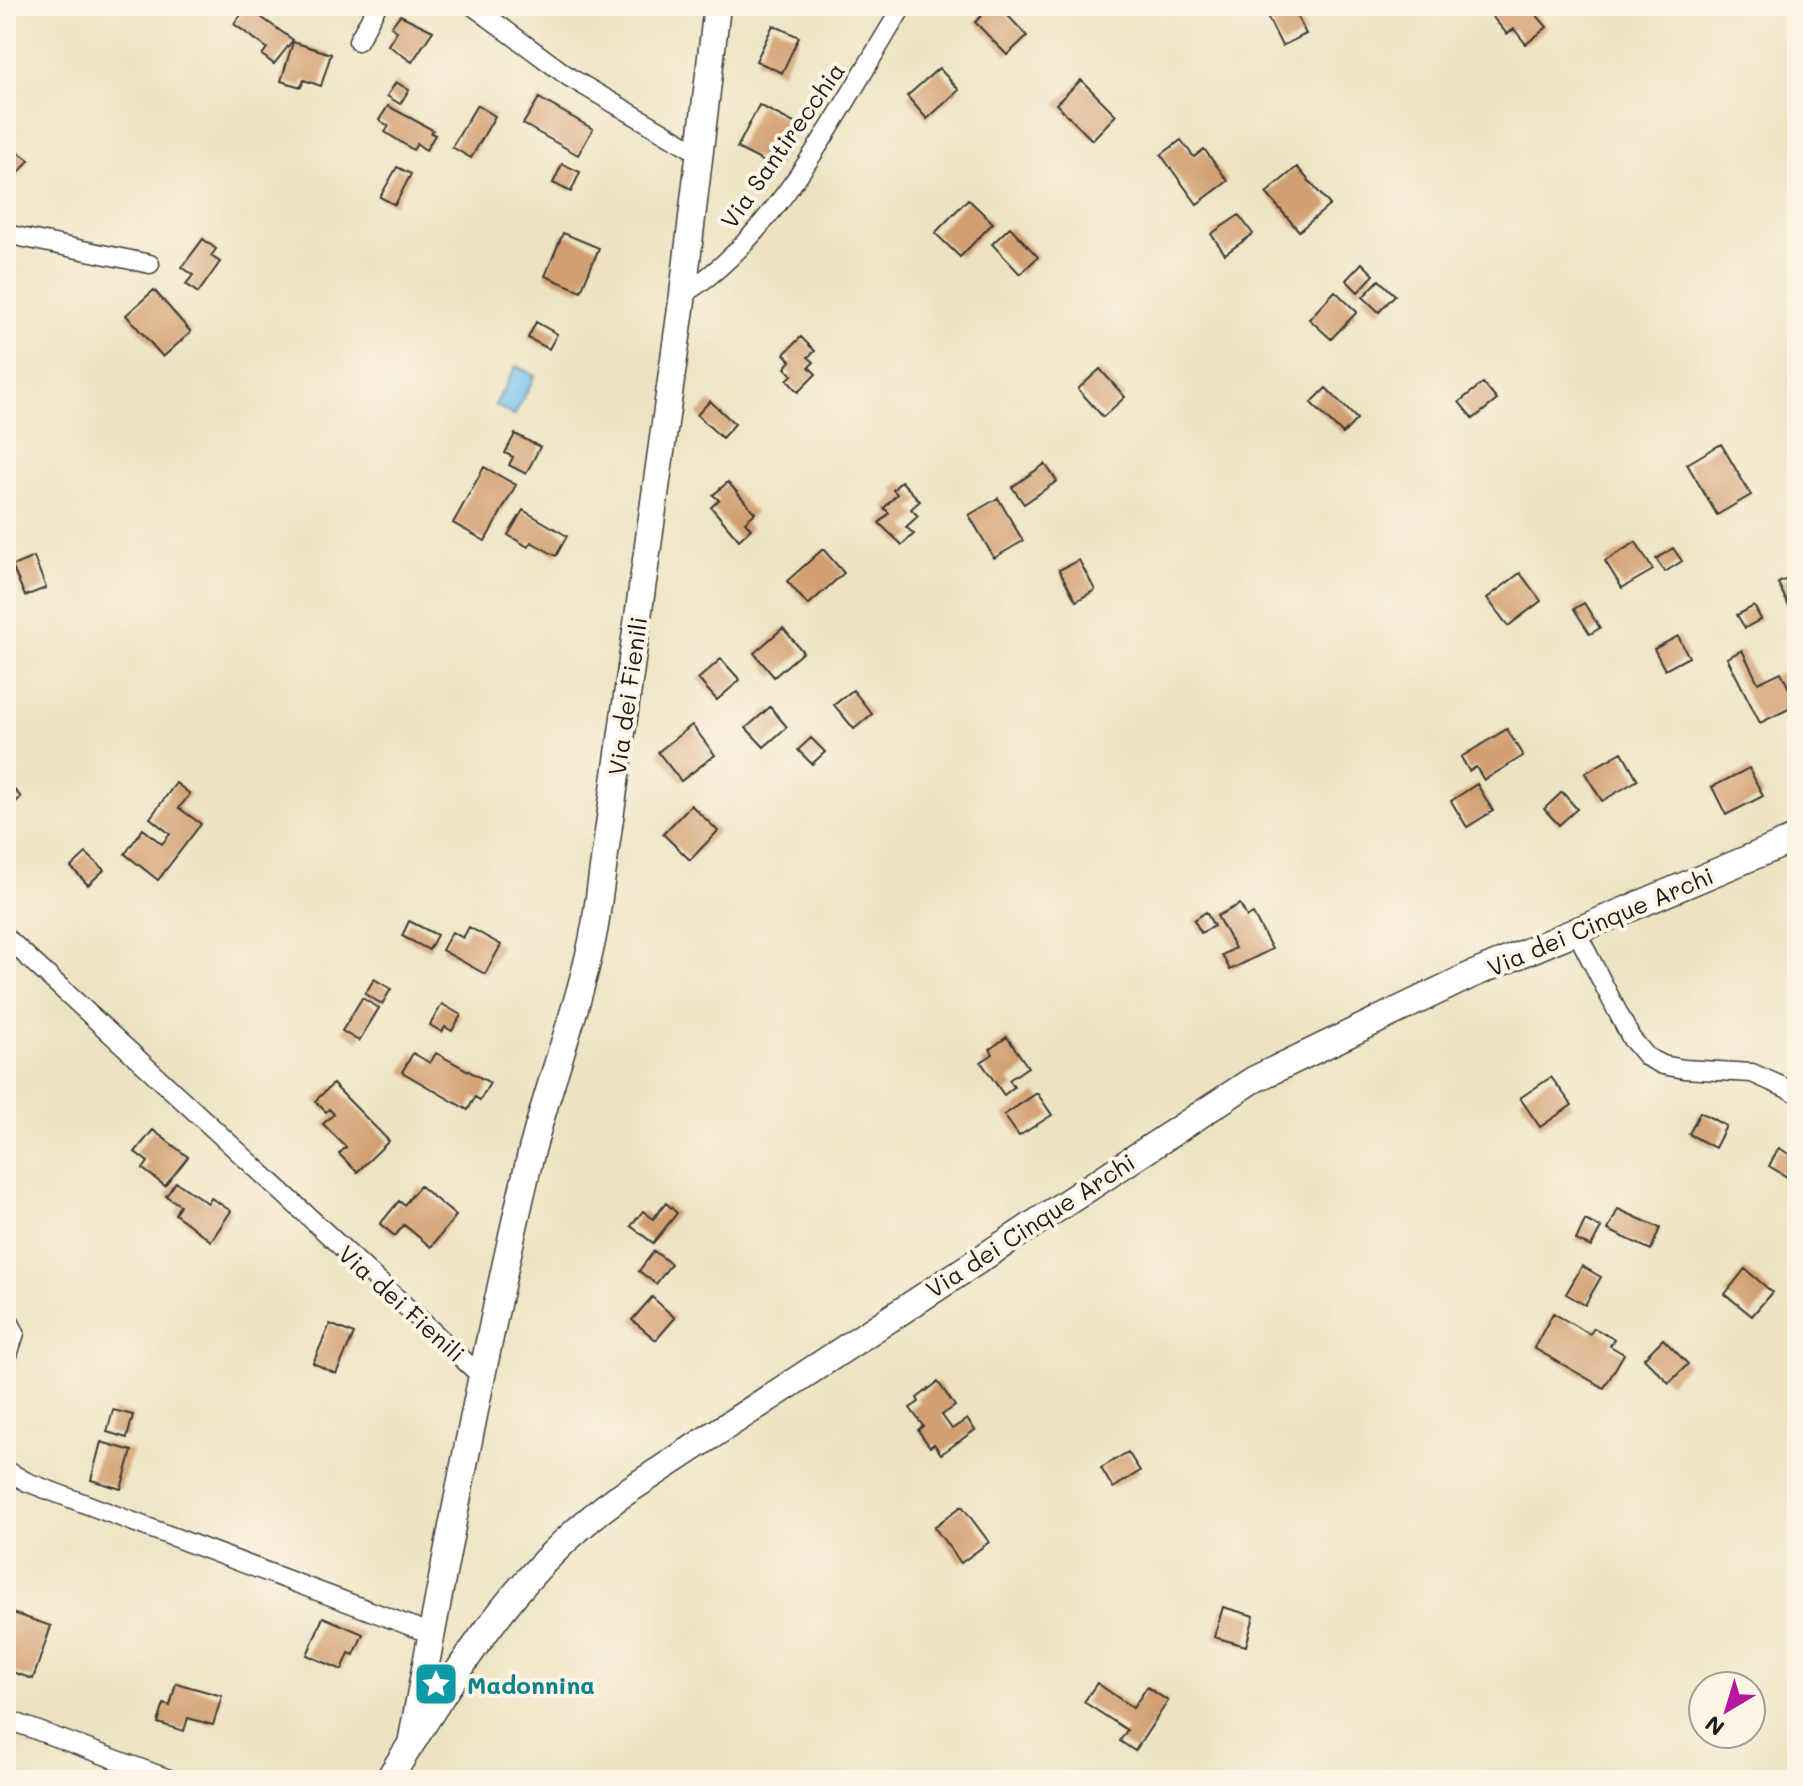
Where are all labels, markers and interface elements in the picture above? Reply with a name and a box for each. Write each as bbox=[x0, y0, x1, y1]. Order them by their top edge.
street label: Via Santirecchia bbox=[713, 56, 851, 234]
street label: Via dei Fienili bbox=[601, 615, 653, 777]
street label: Via dei Cinque Archi bbox=[1482, 859, 1718, 983]
street label: Via dei Cinque Archi bbox=[920, 1146, 1140, 1304]
street label: Via dei Fienili bbox=[332, 1238, 472, 1368]
place icon: Madonnina bbox=[412, 1660, 460, 1708]
place label: Madonnina bbox=[467, 1669, 595, 1700]
north arrow bbox=[1687, 1670, 1767, 1750]
text: N bbox=[1699, 1710, 1730, 1743]

